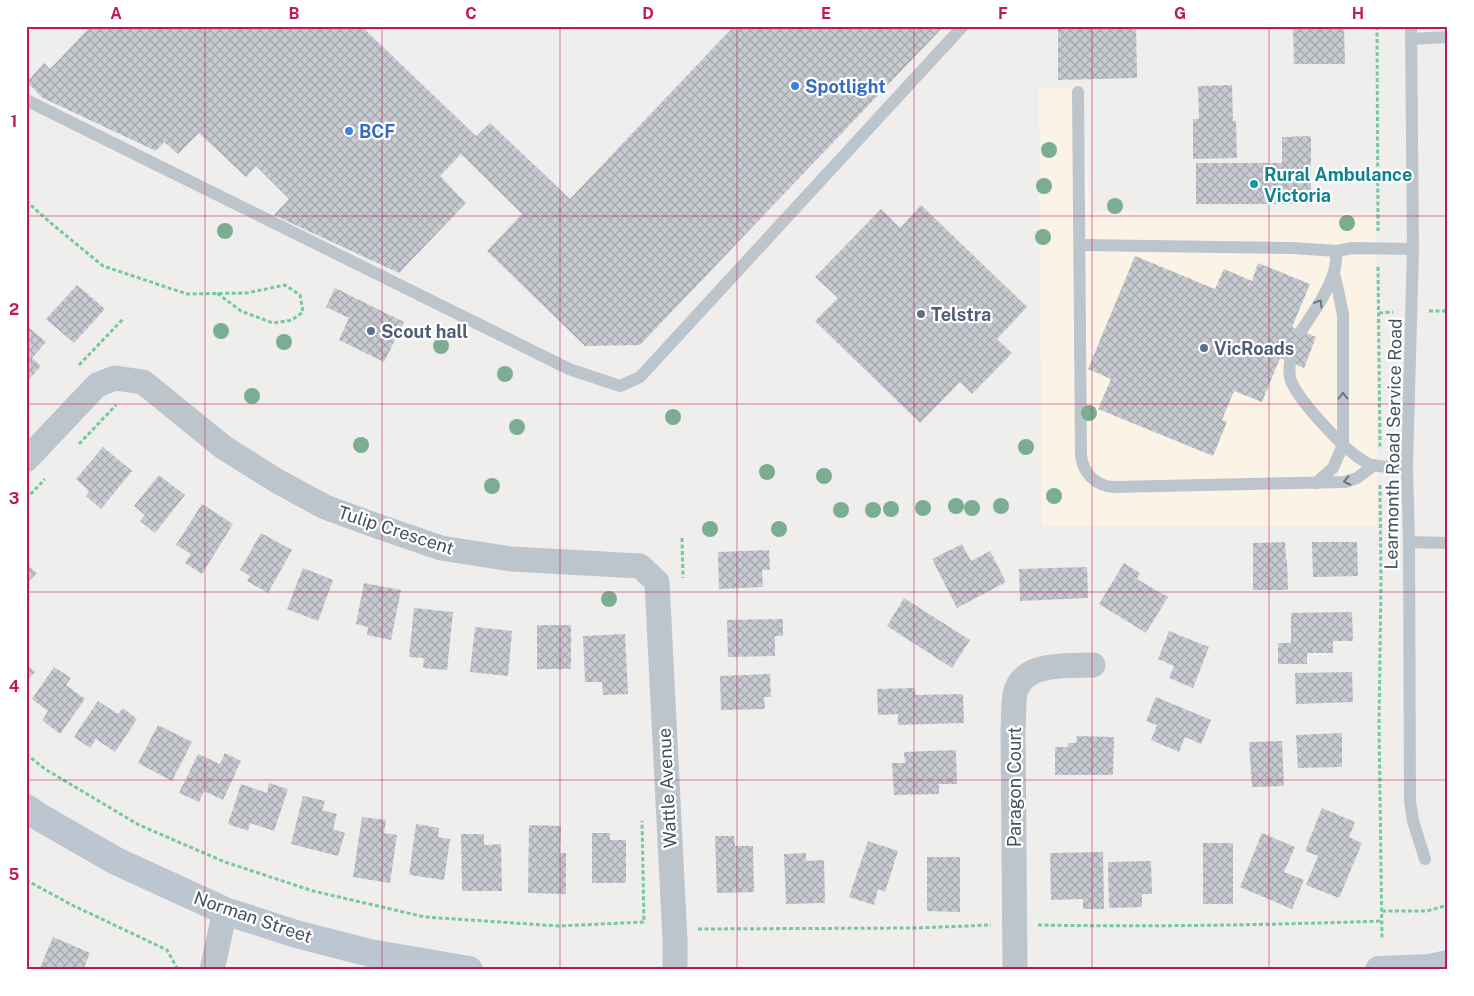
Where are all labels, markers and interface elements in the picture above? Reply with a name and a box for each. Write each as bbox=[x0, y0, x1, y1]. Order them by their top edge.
text: A bbox=[110, 4, 122, 23]
text: B bbox=[289, 4, 300, 23]
text: C bbox=[465, 4, 477, 23]
text: D bbox=[642, 4, 654, 23]
text: E bbox=[821, 4, 831, 23]
text: F bbox=[998, 4, 1008, 23]
text: G bbox=[1174, 4, 1186, 23]
text: H bbox=[1352, 4, 1364, 23]
place label: Spotlight bbox=[805, 76, 886, 97]
marker: Spotlight bbox=[789, 80, 801, 92]
text: 1 bbox=[11, 112, 17, 131]
place label: BCF bbox=[359, 121, 395, 142]
marker: BCF bbox=[343, 125, 355, 137]
place label: Rural Ambulance Victoria bbox=[1264, 164, 1412, 206]
marker: Rural Ambulance Victoria bbox=[1248, 178, 1260, 190]
one-way arrow bbox=[1313, 299, 1323, 308]
text: 2 bbox=[9, 300, 19, 319]
place label: Telstra bbox=[931, 304, 991, 325]
marker: Telstra bbox=[915, 308, 927, 320]
street label: Learmonth Road Service Road bbox=[1380, 318, 1406, 570]
place label: Scout hall bbox=[381, 321, 468, 342]
marker: Scout hall bbox=[365, 325, 377, 337]
place label: VicRoads bbox=[1214, 338, 1294, 359]
marker: VicRoads bbox=[1198, 342, 1210, 354]
one-way arrow bbox=[1338, 392, 1348, 400]
one-way arrow bbox=[1343, 475, 1352, 485]
text: 3 bbox=[9, 489, 19, 508]
street label: Tulip Crescent bbox=[335, 501, 457, 559]
text: 4 bbox=[9, 677, 20, 696]
street label: Wattle Avenue bbox=[653, 727, 681, 849]
street label: Paragon Court bbox=[1004, 727, 1025, 847]
text: 5 bbox=[9, 865, 20, 884]
street label: Norman Street bbox=[191, 887, 315, 947]

